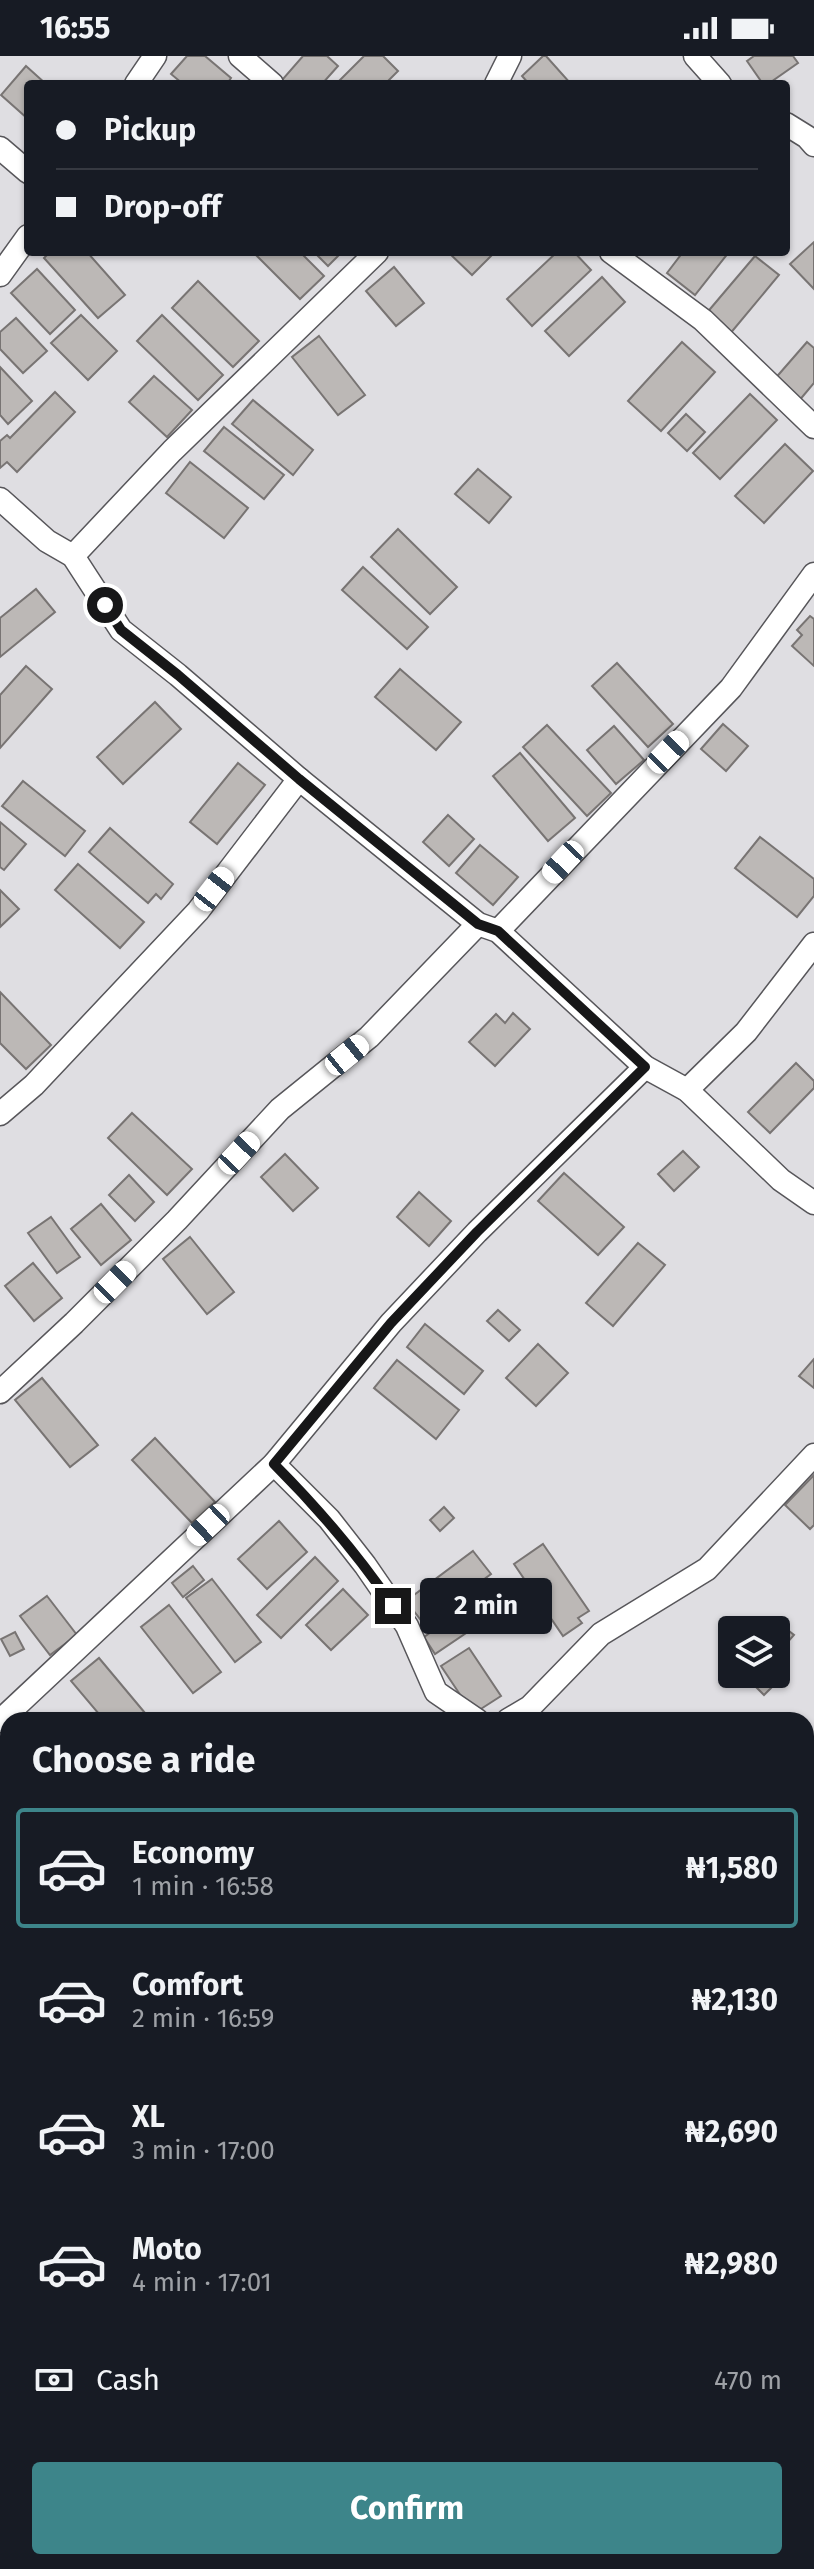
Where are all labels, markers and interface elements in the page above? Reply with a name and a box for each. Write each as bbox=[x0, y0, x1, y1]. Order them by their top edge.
text: 16:55 bbox=[40, 10, 110, 46]
text: Pickup bbox=[104, 112, 196, 148]
text: Drop-off bbox=[104, 189, 221, 225]
route start bbox=[87, 587, 123, 623]
car bbox=[643, 726, 693, 778]
car bbox=[538, 836, 588, 888]
car bbox=[190, 863, 238, 915]
car bbox=[321, 1031, 373, 1079]
car bbox=[214, 1127, 264, 1179]
car bbox=[90, 1257, 140, 1307]
car bbox=[182, 1500, 234, 1550]
callout: 2 min bbox=[421, 1578, 553, 1634]
route end bbox=[375, 1588, 411, 1624]
text: 2 min bbox=[454, 1590, 518, 1621]
map controls bbox=[718, 1616, 790, 1688]
button: layers bbox=[718, 1616, 790, 1688]
text: Choose a ride bbox=[32, 1738, 255, 1782]
icon: car bbox=[36, 1832, 108, 1904]
text: Economy bbox=[132, 1835, 254, 1871]
text: ₦1,580 bbox=[686, 1850, 778, 1886]
text: 1 min · 16:58 bbox=[132, 1871, 274, 1902]
icon: car bbox=[36, 1964, 108, 2036]
text: Comfort bbox=[132, 1967, 243, 2003]
text: ₦2,130 bbox=[692, 1982, 778, 2018]
text: 2 min · 16:59 bbox=[132, 2003, 274, 2034]
icon: car bbox=[36, 2096, 108, 2168]
text: XL bbox=[132, 2099, 165, 2135]
text: ₦2,690 bbox=[685, 2114, 778, 2150]
text: 3 min · 17:00 bbox=[132, 2135, 275, 2166]
icon: car bbox=[36, 2228, 108, 2300]
text: Moto bbox=[132, 2231, 202, 2267]
text: ₦2,980 bbox=[684, 2246, 778, 2282]
text: 4 min · 17:01 bbox=[132, 2267, 272, 2298]
icon: cash bbox=[32, 2358, 76, 2402]
text: Cash bbox=[96, 2362, 160, 2398]
text: 470 m bbox=[714, 2365, 782, 2396]
button: Confirm bbox=[32, 2462, 782, 2554]

